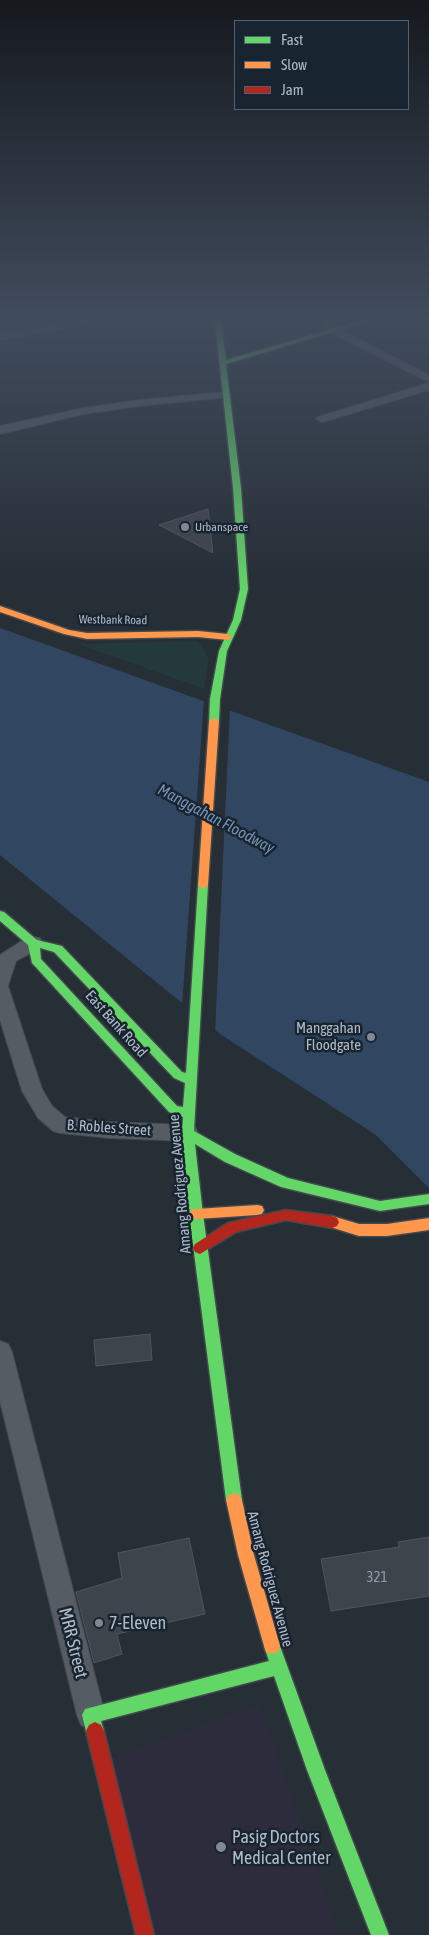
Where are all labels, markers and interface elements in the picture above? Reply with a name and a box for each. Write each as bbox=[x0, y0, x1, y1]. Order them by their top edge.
legend bbox=[234, 20, 409, 110]
text: Fast bbox=[281, 31, 303, 48]
text: Slow bbox=[281, 56, 307, 73]
text: Jam bbox=[281, 81, 304, 98]
place label: Urbanspace bbox=[195, 520, 248, 534]
marker: Urbanspace bbox=[179, 521, 191, 533]
street label: Westbank Road bbox=[79, 612, 147, 628]
water label: Manggahan Floodway bbox=[154, 780, 278, 858]
street label: East Bank Road bbox=[81, 987, 151, 1061]
place label: Manggahan Floodgate bbox=[296, 1019, 361, 1054]
marker: Manggahan Floodgate bbox=[365, 1031, 377, 1043]
street label: Amang Rodriguez Avenue bbox=[165, 1114, 195, 1254]
street label: B. Robles Street bbox=[66, 1116, 152, 1140]
street label: Amang Rodriguez Avenue bbox=[243, 1509, 297, 1649]
house number: 321 bbox=[366, 1568, 388, 1586]
street label: MRR Street bbox=[54, 1605, 92, 1681]
place label: 7-Eleven bbox=[109, 1612, 166, 1634]
marker: 7-Eleven bbox=[93, 1617, 105, 1629]
place label: Pasig Doctors Medical Center bbox=[232, 1826, 331, 1868]
marker: Pasig Doctors Medical Center bbox=[214, 1840, 228, 1854]

